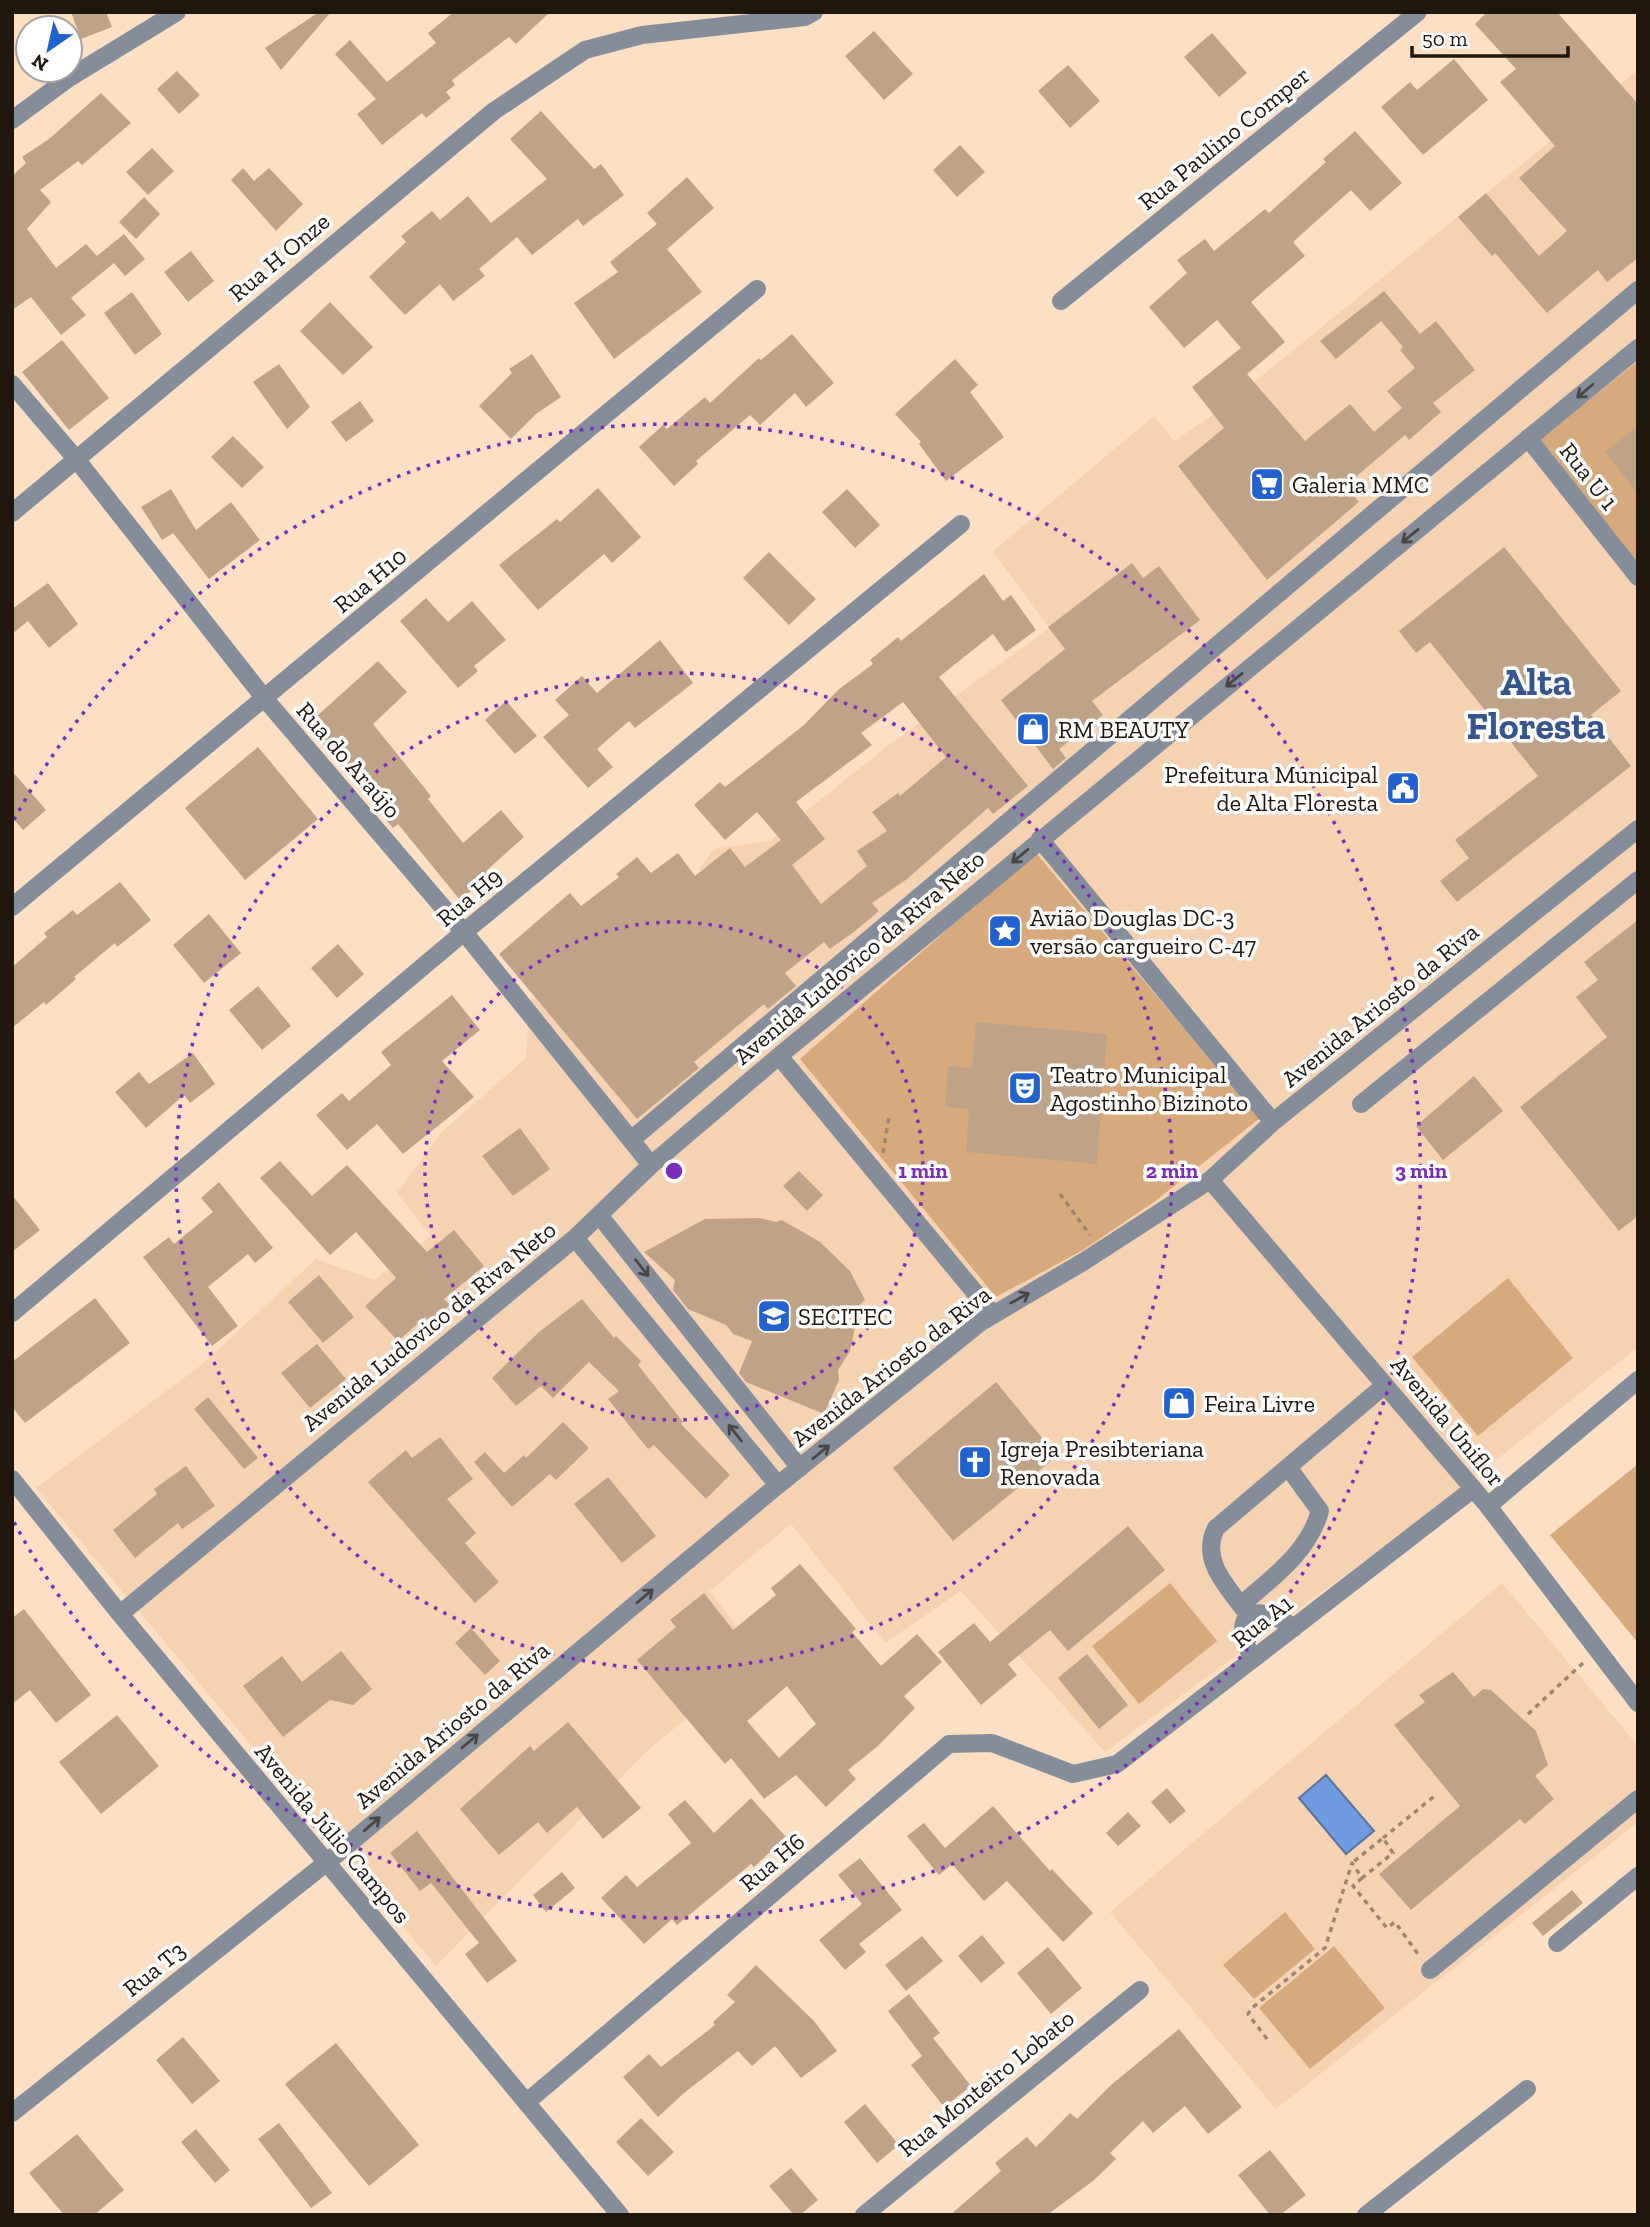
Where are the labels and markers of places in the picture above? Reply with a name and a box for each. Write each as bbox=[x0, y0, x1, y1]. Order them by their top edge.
supermarket icon: Galeria MMC bbox=[1248, 465, 1286, 503]
place label: Galeria MMC bbox=[1292, 470, 1429, 499]
shop icon: RM BEAUTY bbox=[1014, 710, 1052, 748]
place label: RM BEAUTY bbox=[1058, 715, 1190, 744]
place label: Prefeitura Municipal de Alta Floresta bbox=[1164, 760, 1378, 817]
public building icon: Prefeitura Municipal de Alta Floresta bbox=[1384, 769, 1422, 807]
place label: Avião Douglas DC-3 versão cargueiro C-47 bbox=[1030, 903, 1256, 960]
place icon: Avião Douglas DC-3 versão cargueiro C-47 bbox=[986, 912, 1024, 950]
place label: Teatro Municipal Agostinho Bizinoto bbox=[1050, 1060, 1248, 1117]
theatre icon: Teatro Municipal Agostinho Bizinoto bbox=[1006, 1069, 1044, 1107]
centre of rings bbox=[662, 1159, 686, 1183]
school or university icon: SECITEC bbox=[755, 1297, 793, 1335]
place label: SECITEC bbox=[798, 1302, 893, 1331]
shop icon: Feira Livre bbox=[1160, 1384, 1198, 1422]
place label: Feira Livre bbox=[1204, 1389, 1315, 1418]
place label: Igreja Presibteriana Renovada bbox=[1000, 1434, 1204, 1491]
church icon: Igreja Presibteriana Renovada bbox=[956, 1443, 994, 1481]

